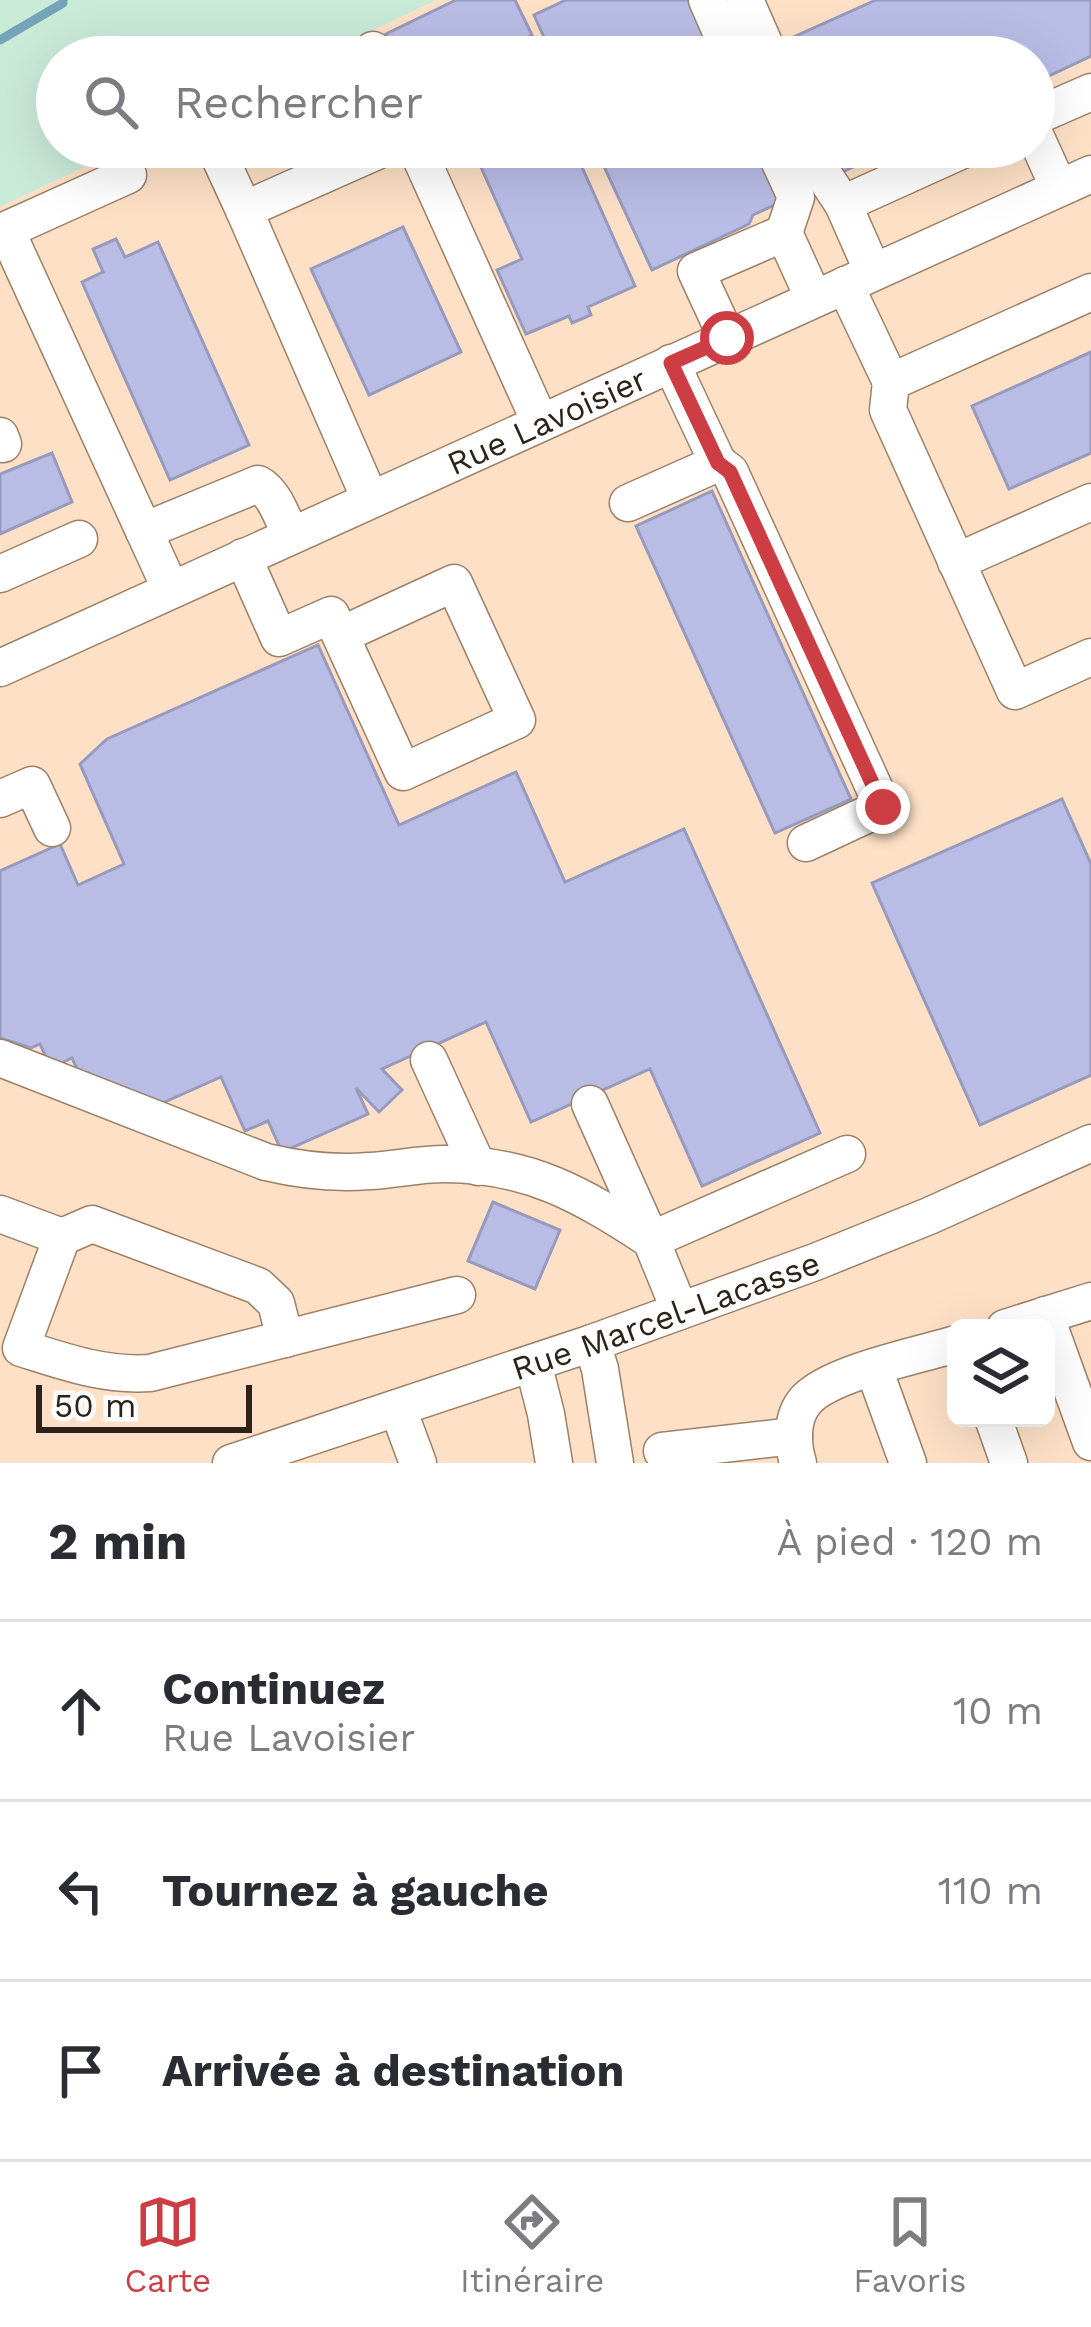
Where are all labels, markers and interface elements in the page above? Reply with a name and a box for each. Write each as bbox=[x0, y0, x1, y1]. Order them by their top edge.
search box bbox=[36, 36, 1055, 168]
icon: search bbox=[78, 69, 144, 135]
text: Rechercher bbox=[174, 76, 423, 129]
route start bbox=[700, 311, 754, 365]
street label: Rue Lavoisier bbox=[441, 359, 653, 483]
route end bbox=[856, 780, 910, 834]
street label: Rue Marcel-Lacasse bbox=[507, 1243, 825, 1388]
map controls bbox=[947, 1319, 1055, 1427]
button: layers bbox=[947, 1319, 1055, 1427]
scale bar bbox=[36, 1379, 252, 1432]
text: 50 m bbox=[54, 1386, 136, 1425]
text: 2 min bbox=[48, 1512, 187, 1571]
text: À pied · 120 m bbox=[776, 1519, 1043, 1564]
text: Continuez bbox=[162, 1662, 385, 1715]
icon: ahead bbox=[48, 1678, 114, 1744]
text: 10 m bbox=[953, 1688, 1043, 1733]
text: Rue Lavoisier bbox=[162, 1715, 416, 1760]
icon: left bbox=[48, 1858, 114, 1924]
text: Tournez à gauche bbox=[162, 1864, 549, 1917]
text: 110 m bbox=[938, 1868, 1043, 1913]
icon: arrive bbox=[48, 2038, 114, 2104]
text: Arrivée à destination bbox=[162, 2044, 624, 2097]
tab: Carte bbox=[124, 2189, 211, 2300]
tab: Itinéraire bbox=[460, 2189, 604, 2300]
tab: Favoris bbox=[853, 2189, 967, 2300]

